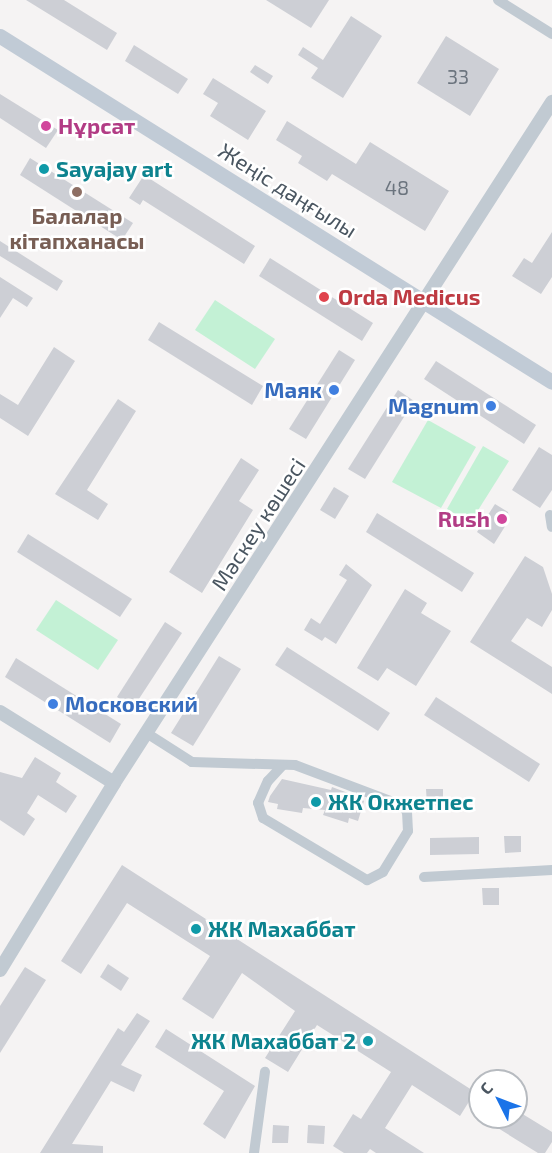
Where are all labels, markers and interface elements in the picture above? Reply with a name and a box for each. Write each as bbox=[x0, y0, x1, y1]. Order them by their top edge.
house number: 33 bbox=[447, 64, 469, 88]
place label: Нұрсат bbox=[58, 113, 135, 139]
marker: Нұрсат bbox=[39, 119, 53, 133]
street label: Жеңіс даңғылы bbox=[214, 137, 362, 243]
place label: Sayajay аrt bbox=[56, 156, 173, 182]
marker: Sayajay аrt bbox=[37, 162, 51, 176]
house number: 48 bbox=[385, 175, 409, 199]
marker: Балалар кітапханасы bbox=[70, 185, 84, 199]
place label: Балалар кітапханасы bbox=[9, 202, 145, 254]
place label: Orda Medicus bbox=[338, 284, 481, 310]
marker: Orda Medicus bbox=[315, 288, 333, 306]
place label: Маяк bbox=[264, 377, 322, 403]
marker: Маяк bbox=[327, 383, 341, 397]
place label: Magnum bbox=[388, 393, 479, 419]
marker: Magnum bbox=[484, 399, 498, 413]
street label: Мәскеу көшесі bbox=[205, 453, 311, 595]
place label: Rush bbox=[438, 506, 490, 532]
marker: Rush bbox=[495, 512, 509, 526]
place label: Московский bbox=[65, 691, 198, 717]
marker: Московский bbox=[46, 697, 60, 711]
place label: ЖК Окжетпес bbox=[328, 789, 473, 815]
marker: ЖК Окжетпес bbox=[309, 795, 323, 809]
place label: ЖК Махаббат bbox=[208, 916, 356, 942]
marker: ЖК Махаббат bbox=[189, 922, 203, 936]
place label: ЖК Махаббат 2 bbox=[191, 1028, 356, 1054]
marker: ЖК Махаббат 2 bbox=[361, 1034, 375, 1048]
north arrow bbox=[468, 1069, 528, 1129]
text: С bbox=[476, 1078, 496, 1098]

